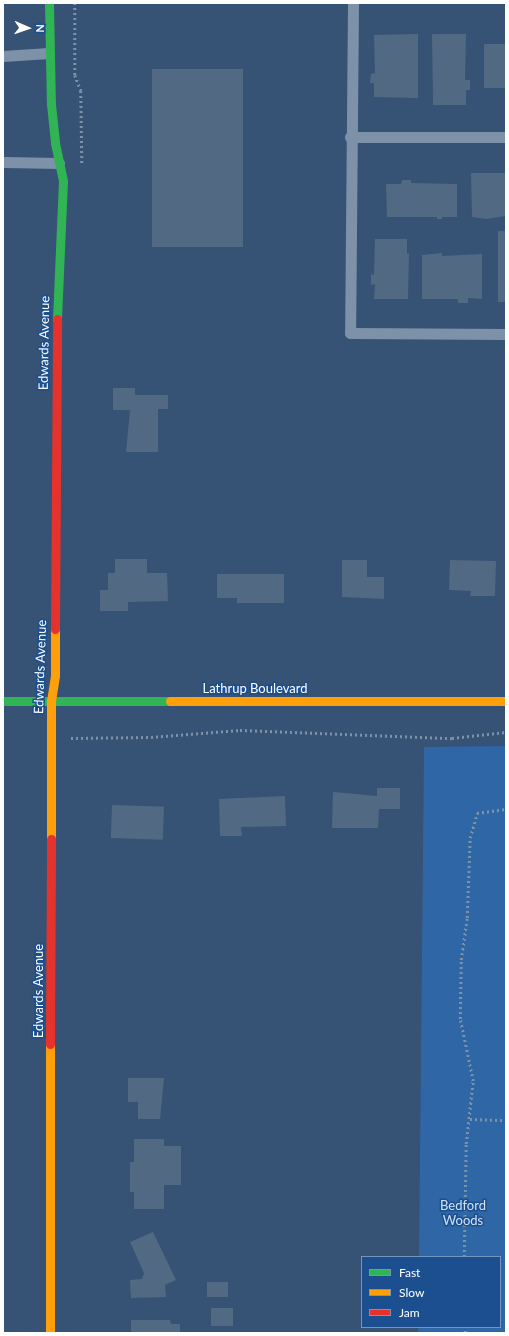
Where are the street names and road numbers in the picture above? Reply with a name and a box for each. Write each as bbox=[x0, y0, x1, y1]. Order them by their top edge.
street label: Edwards Avenue bbox=[35, 295, 53, 391]
street label: Edwards Avenue bbox=[31, 619, 49, 715]
street label: Lathrup Boulevard bbox=[202, 680, 308, 696]
street label: Edwards Avenue bbox=[30, 944, 46, 1038]

